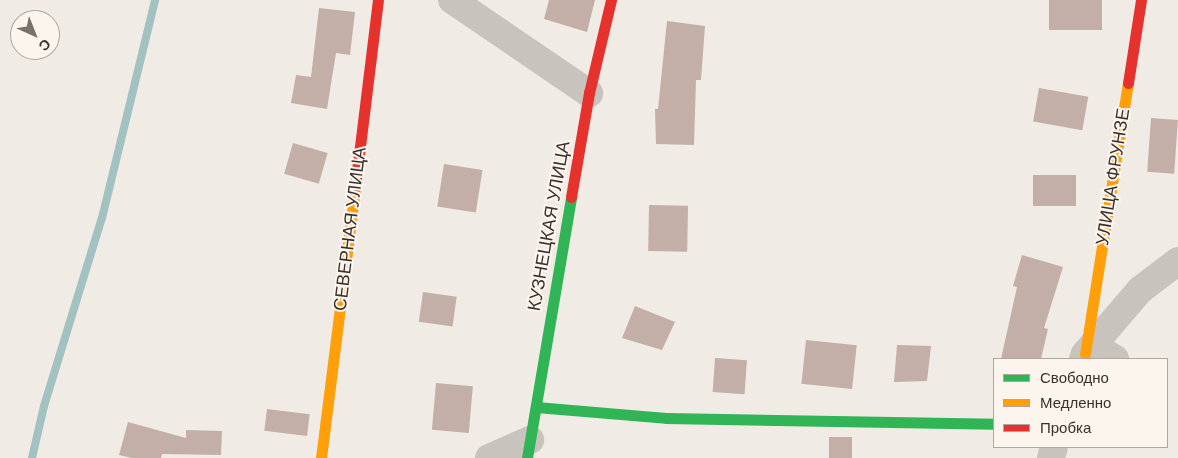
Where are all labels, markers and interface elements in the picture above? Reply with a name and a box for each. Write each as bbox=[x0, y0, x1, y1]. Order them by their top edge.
north arrow bbox=[10, 10, 60, 60]
text: С bbox=[36, 36, 54, 54]
street label: УЛИЦА ФРУНЗЕ bbox=[1091, 107, 1135, 247]
street label: КУЗНЕЦКАЯ УЛИЦА bbox=[523, 139, 575, 313]
street label: СЕВЕРНАЯ УЛИЦА bbox=[329, 146, 371, 312]
legend bbox=[993, 358, 1168, 448]
text: Свободно bbox=[1040, 369, 1109, 386]
text: Медленно bbox=[1040, 394, 1111, 411]
text: Пробка bbox=[1040, 419, 1091, 436]

